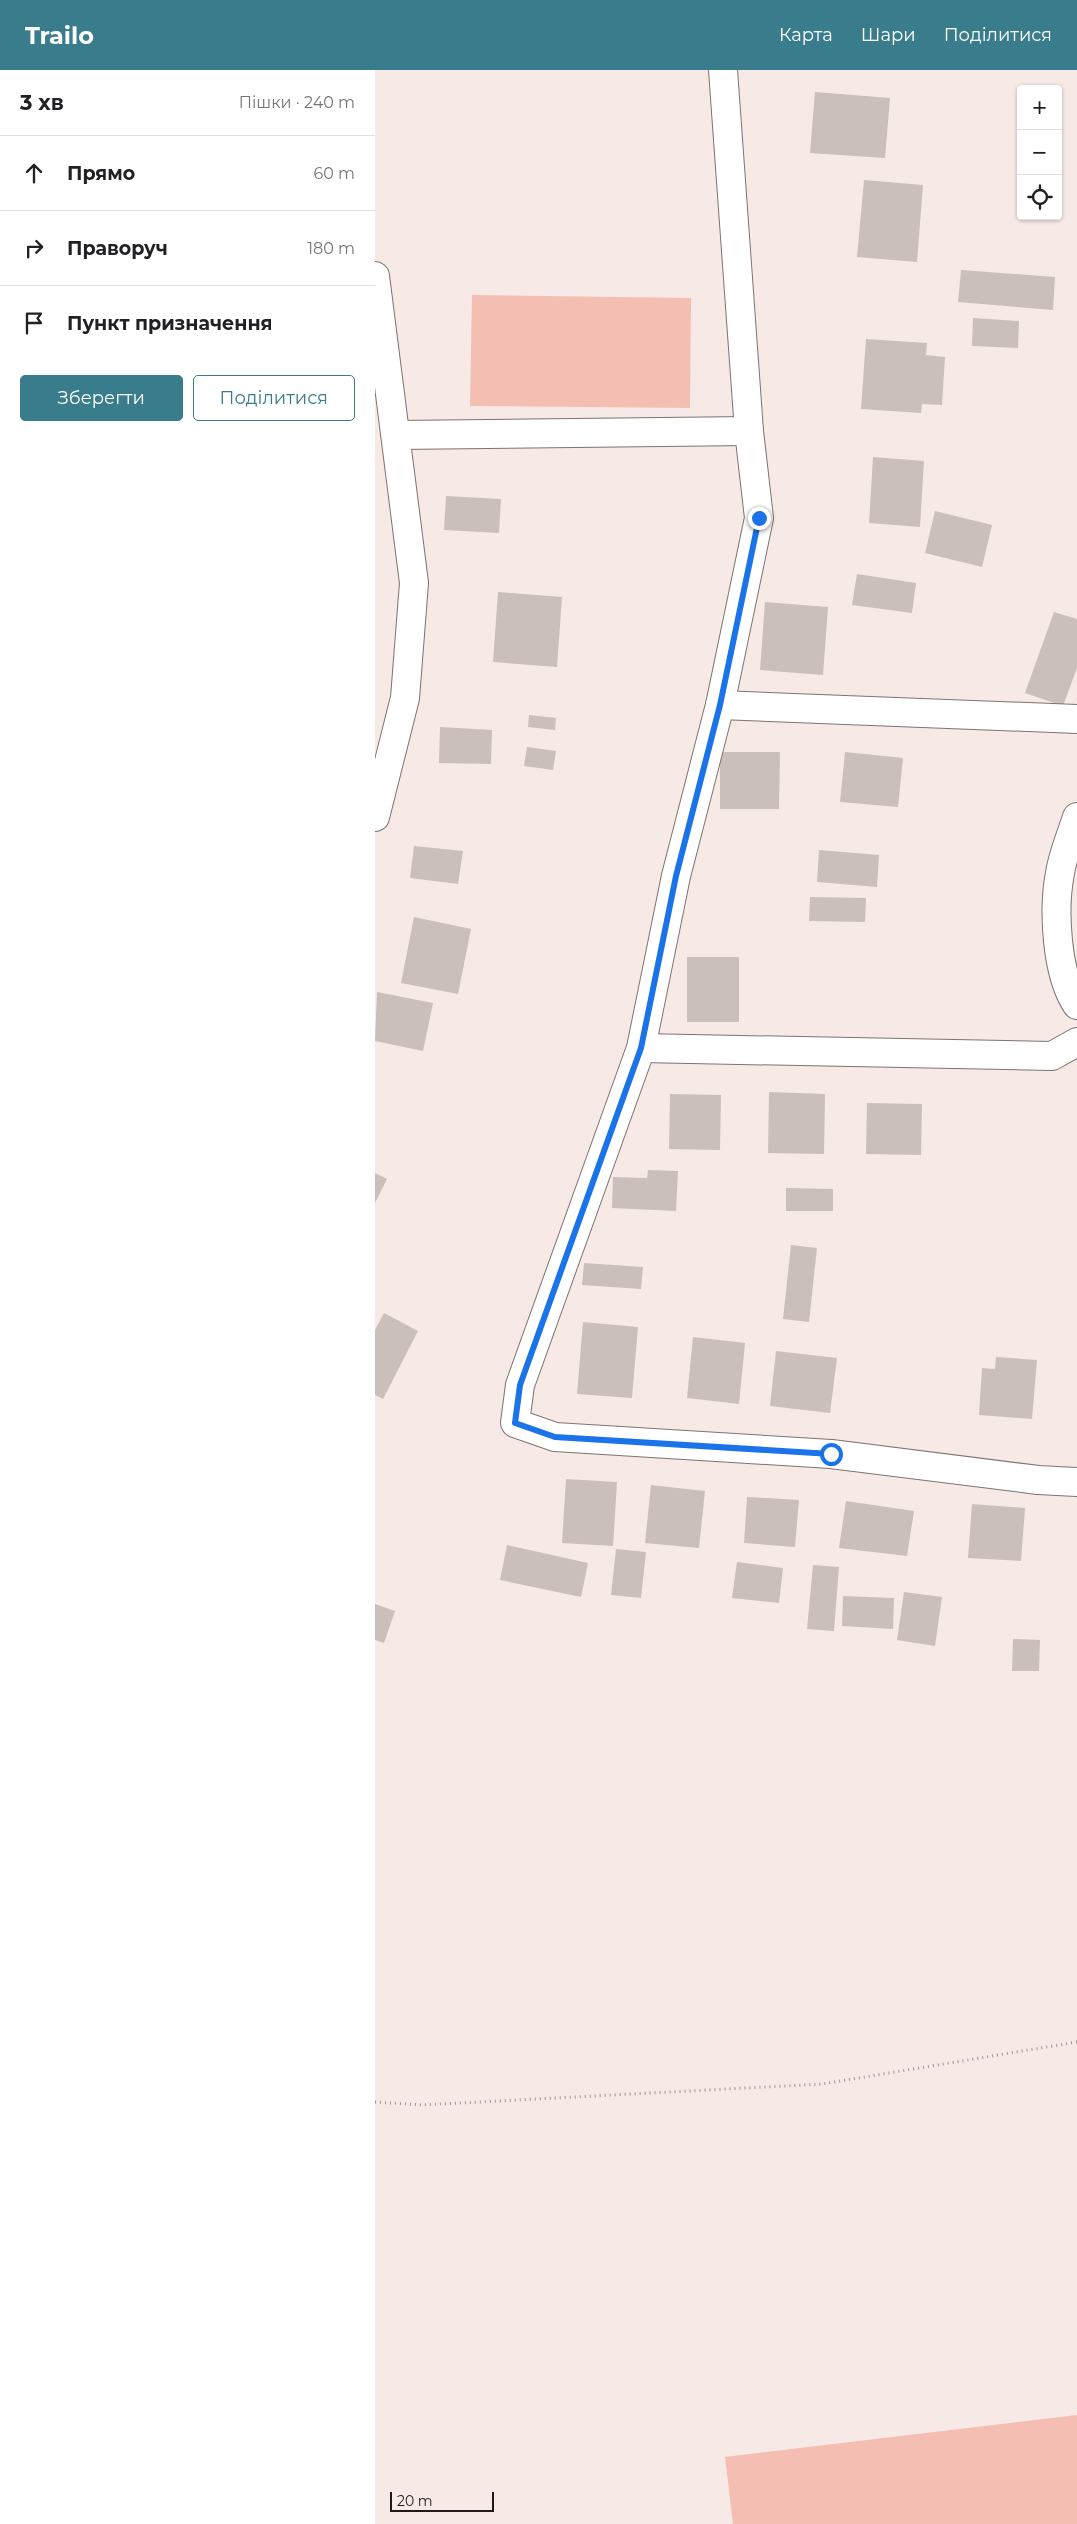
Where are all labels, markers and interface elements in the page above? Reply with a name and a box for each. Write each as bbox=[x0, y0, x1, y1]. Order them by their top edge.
text: Trailo bbox=[25, 21, 94, 50]
text: Карта bbox=[779, 24, 833, 46]
text: Шари bbox=[861, 24, 916, 46]
text: Поділитися bbox=[944, 24, 1052, 46]
map controls bbox=[1017, 85, 1062, 220]
button: + bbox=[1017, 85, 1062, 130]
text: 3 хв bbox=[20, 90, 64, 115]
text: Пішки · 240 m bbox=[239, 93, 355, 112]
button: − bbox=[1017, 130, 1062, 175]
icon: ahead bbox=[20, 159, 48, 187]
text: Прямо bbox=[67, 162, 135, 185]
text: 60 m bbox=[313, 164, 355, 183]
button: locate bbox=[1017, 175, 1062, 220]
icon: right bbox=[20, 234, 48, 262]
text: Праворуч bbox=[67, 237, 168, 260]
text: 180 m bbox=[307, 239, 355, 258]
icon: arrive bbox=[20, 309, 48, 337]
text: Пункт призначення bbox=[67, 312, 273, 335]
button: Зберегти bbox=[20, 375, 183, 421]
button: Поділитися bbox=[193, 375, 355, 421]
route end bbox=[748, 507, 771, 530]
route start bbox=[820, 1443, 843, 1466]
scale bar bbox=[390, 2489, 494, 2512]
text: 20 m bbox=[397, 2492, 433, 2510]

